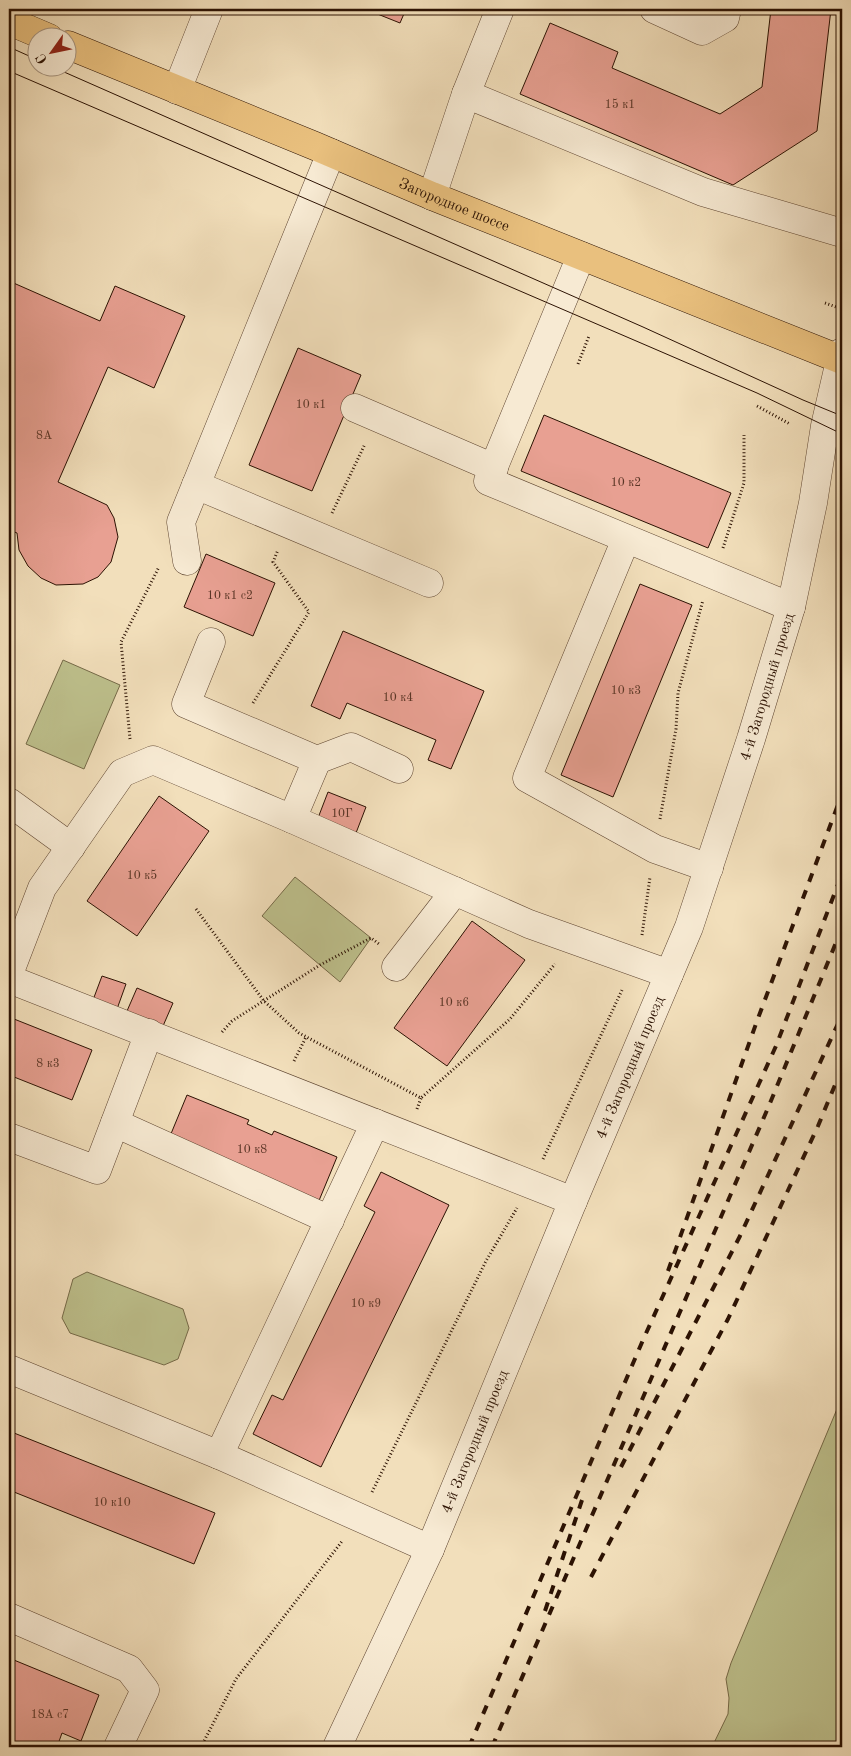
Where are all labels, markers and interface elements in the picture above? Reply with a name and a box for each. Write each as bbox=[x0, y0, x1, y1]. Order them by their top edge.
north arrow bbox=[28, 28, 78, 78]
text: С bbox=[34, 51, 50, 66]
house number: 15 к1 bbox=[605, 98, 635, 111]
street label: Загородное шоссе bbox=[396, 177, 511, 235]
house number: 10 к1 bbox=[296, 399, 326, 411]
house number: 8А bbox=[36, 430, 52, 442]
house number: 10 к2 bbox=[611, 477, 641, 489]
house number: 10 к1 c2 bbox=[207, 590, 253, 602]
street label: 4-й Загородный проезд bbox=[738, 611, 798, 763]
house number: 10 к3 bbox=[611, 685, 641, 697]
house number: 10 к4 bbox=[383, 692, 413, 704]
house number: 10Г bbox=[331, 808, 353, 820]
house number: 10 к5 bbox=[127, 869, 157, 882]
street label: 4-й Загородный проезд bbox=[594, 994, 668, 1142]
house number: 10 к6 bbox=[439, 997, 469, 1009]
house number: 8 к3 bbox=[36, 1058, 60, 1070]
house number: 10 к8 bbox=[237, 1144, 267, 1156]
house number: 10 к9 bbox=[351, 1298, 381, 1310]
street label: 4-й Загородный проезд bbox=[439, 1368, 512, 1516]
house number: 10 к10 bbox=[93, 1497, 131, 1509]
house number: 18А с7 bbox=[31, 1709, 69, 1721]

